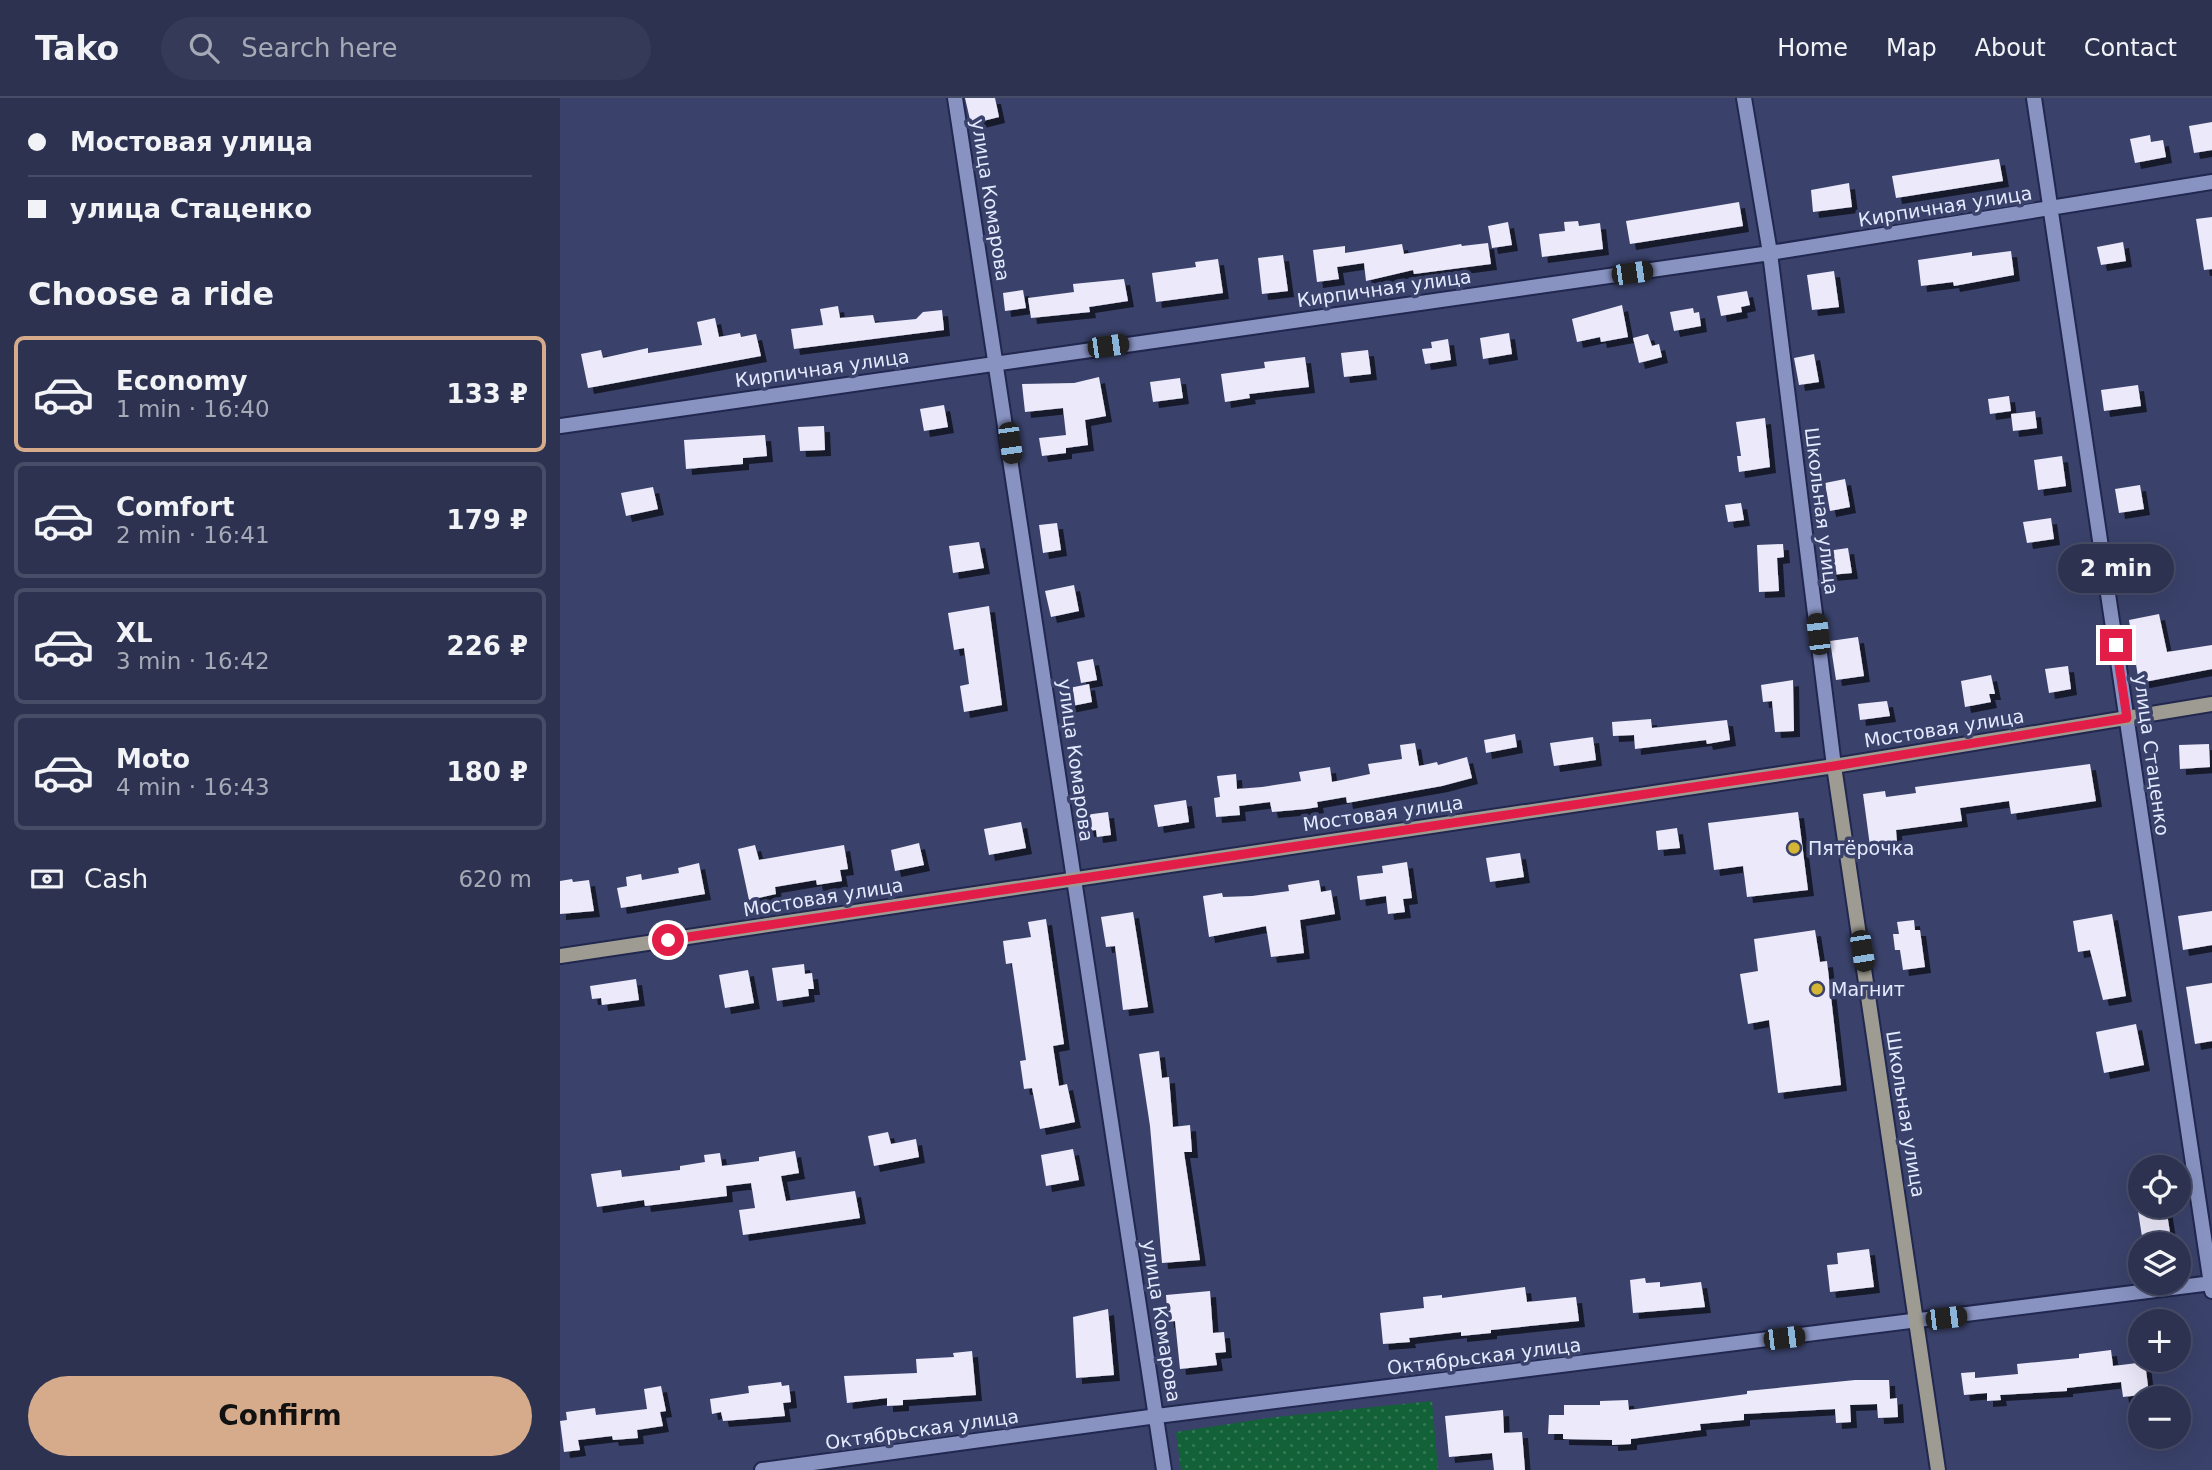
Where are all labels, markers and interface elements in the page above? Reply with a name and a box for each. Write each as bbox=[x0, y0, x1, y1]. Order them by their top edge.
search box bbox=[161, 17, 651, 80]
text: Tako bbox=[35, 29, 119, 68]
icon: search bbox=[185, 29, 223, 67]
text: Search here bbox=[241, 33, 397, 63]
text: Home bbox=[1777, 34, 1848, 62]
text: Map bbox=[1886, 34, 1937, 62]
text: About bbox=[1975, 34, 2046, 62]
text: Contact bbox=[2084, 34, 2177, 62]
street label: улица Комарова bbox=[967, 117, 1015, 283]
text: Мостовая улица bbox=[70, 127, 313, 157]
street label: Кирпичная улица bbox=[1856, 181, 2034, 231]
text: улица Стаценко bbox=[70, 194, 312, 224]
car bbox=[1610, 260, 1655, 286]
street label: Кирпичная улица bbox=[1295, 265, 1473, 311]
text: Choose a ride bbox=[28, 275, 274, 313]
car bbox=[1086, 333, 1131, 359]
street label: Кирпичная улица bbox=[733, 345, 911, 391]
icon: car bbox=[32, 363, 95, 426]
text: Economy bbox=[116, 366, 247, 396]
text: 133 ₽ bbox=[447, 379, 528, 409]
text: 1 min · 16:40 bbox=[116, 396, 270, 422]
car bbox=[997, 421, 1024, 465]
street label: Школьная улица bbox=[1801, 426, 1843, 596]
icon: car bbox=[32, 489, 95, 552]
text: Comfort bbox=[116, 492, 234, 522]
text: 179 ₽ bbox=[447, 505, 528, 535]
text: 2 min · 16:41 bbox=[116, 522, 270, 548]
callout: 2 min bbox=[2058, 544, 2174, 592]
text: 2 min bbox=[2080, 555, 2152, 581]
car bbox=[1806, 612, 1831, 656]
icon: car bbox=[32, 615, 95, 678]
text: XL bbox=[116, 618, 153, 648]
route end bbox=[2100, 629, 2132, 661]
text: 226 ₽ bbox=[447, 631, 528, 661]
text: 3 min · 16:42 bbox=[116, 648, 270, 674]
street label: улица Стаценко bbox=[2130, 673, 2174, 837]
street label: улица Комарова bbox=[1054, 677, 1098, 843]
street label: Мостовая улица bbox=[1862, 704, 2026, 752]
icon: car bbox=[32, 741, 95, 804]
text: Moto bbox=[116, 744, 190, 774]
text: 180 ₽ bbox=[447, 757, 528, 787]
text: 4 min · 16:43 bbox=[116, 774, 270, 800]
street label: Мостовая улица bbox=[1301, 791, 1465, 835]
place label: Пятёрочка bbox=[1808, 837, 1915, 859]
marker: Пятёрочка bbox=[1786, 840, 1802, 856]
icon: cash bbox=[28, 860, 66, 898]
text: Cash bbox=[84, 864, 148, 894]
text: 620 m bbox=[458, 866, 532, 892]
street label: Мостовая улица bbox=[741, 873, 905, 921]
route start bbox=[652, 924, 684, 956]
car bbox=[1849, 929, 1876, 973]
place label: Магнит bbox=[1831, 978, 1905, 1000]
marker: Магнит bbox=[1809, 981, 1825, 997]
street label: Школьная улица bbox=[1882, 1029, 1930, 1199]
map controls bbox=[2128, 1155, 2191, 1449]
button: locate bbox=[2128, 1155, 2191, 1218]
button: layers bbox=[2128, 1232, 2191, 1295]
street label: улица Комарова bbox=[1138, 1238, 1186, 1404]
car bbox=[1924, 1305, 1969, 1331]
button: + bbox=[2128, 1309, 2191, 1372]
car bbox=[1762, 1325, 1807, 1351]
street label: Октябрьская улица bbox=[1386, 1333, 1582, 1379]
button: Confirm bbox=[28, 1376, 532, 1456]
button: − bbox=[2128, 1386, 2191, 1449]
street label: Октябрьская улица bbox=[824, 1405, 1020, 1453]

